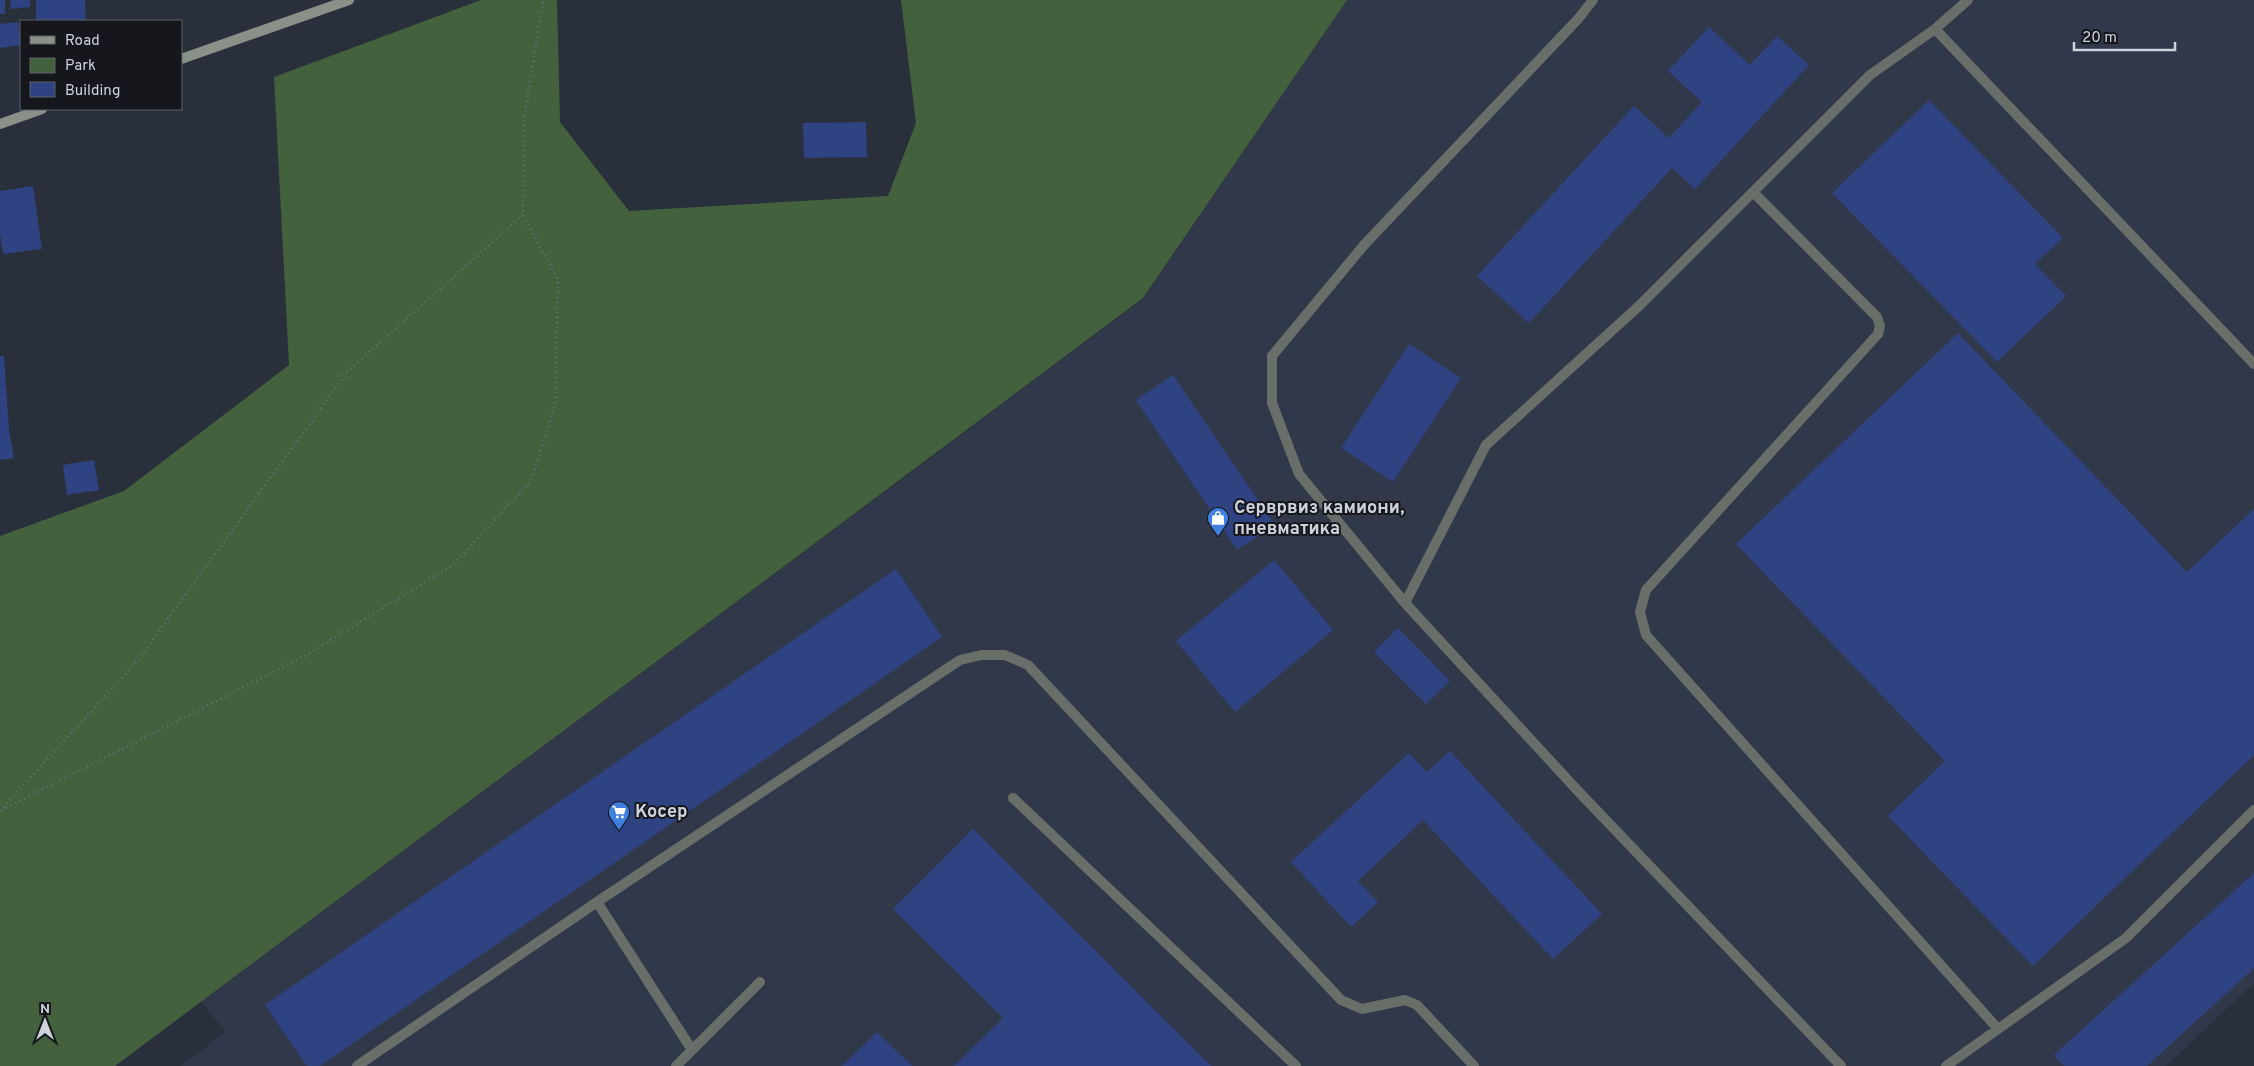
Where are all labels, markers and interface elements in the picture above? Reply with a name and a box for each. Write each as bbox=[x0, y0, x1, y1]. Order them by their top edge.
legend bbox=[20, 20, 182, 110]
scale bar bbox=[2074, 20, 2175, 52]
text: 20 m bbox=[2082, 29, 2117, 48]
text: Road bbox=[65, 32, 100, 51]
text: Park bbox=[65, 57, 96, 76]
text: Building bbox=[65, 82, 120, 101]
place label: Серврвиз камиони, пневматика bbox=[1234, 497, 1405, 541]
shop icon: Серврвиз камиони, пневматика bbox=[1206, 506, 1230, 537]
supermarket icon: Косер bbox=[607, 800, 631, 831]
place label: Косер bbox=[635, 801, 687, 824]
north arrow bbox=[20, 996, 70, 1046]
text: N bbox=[40, 1001, 50, 1018]

